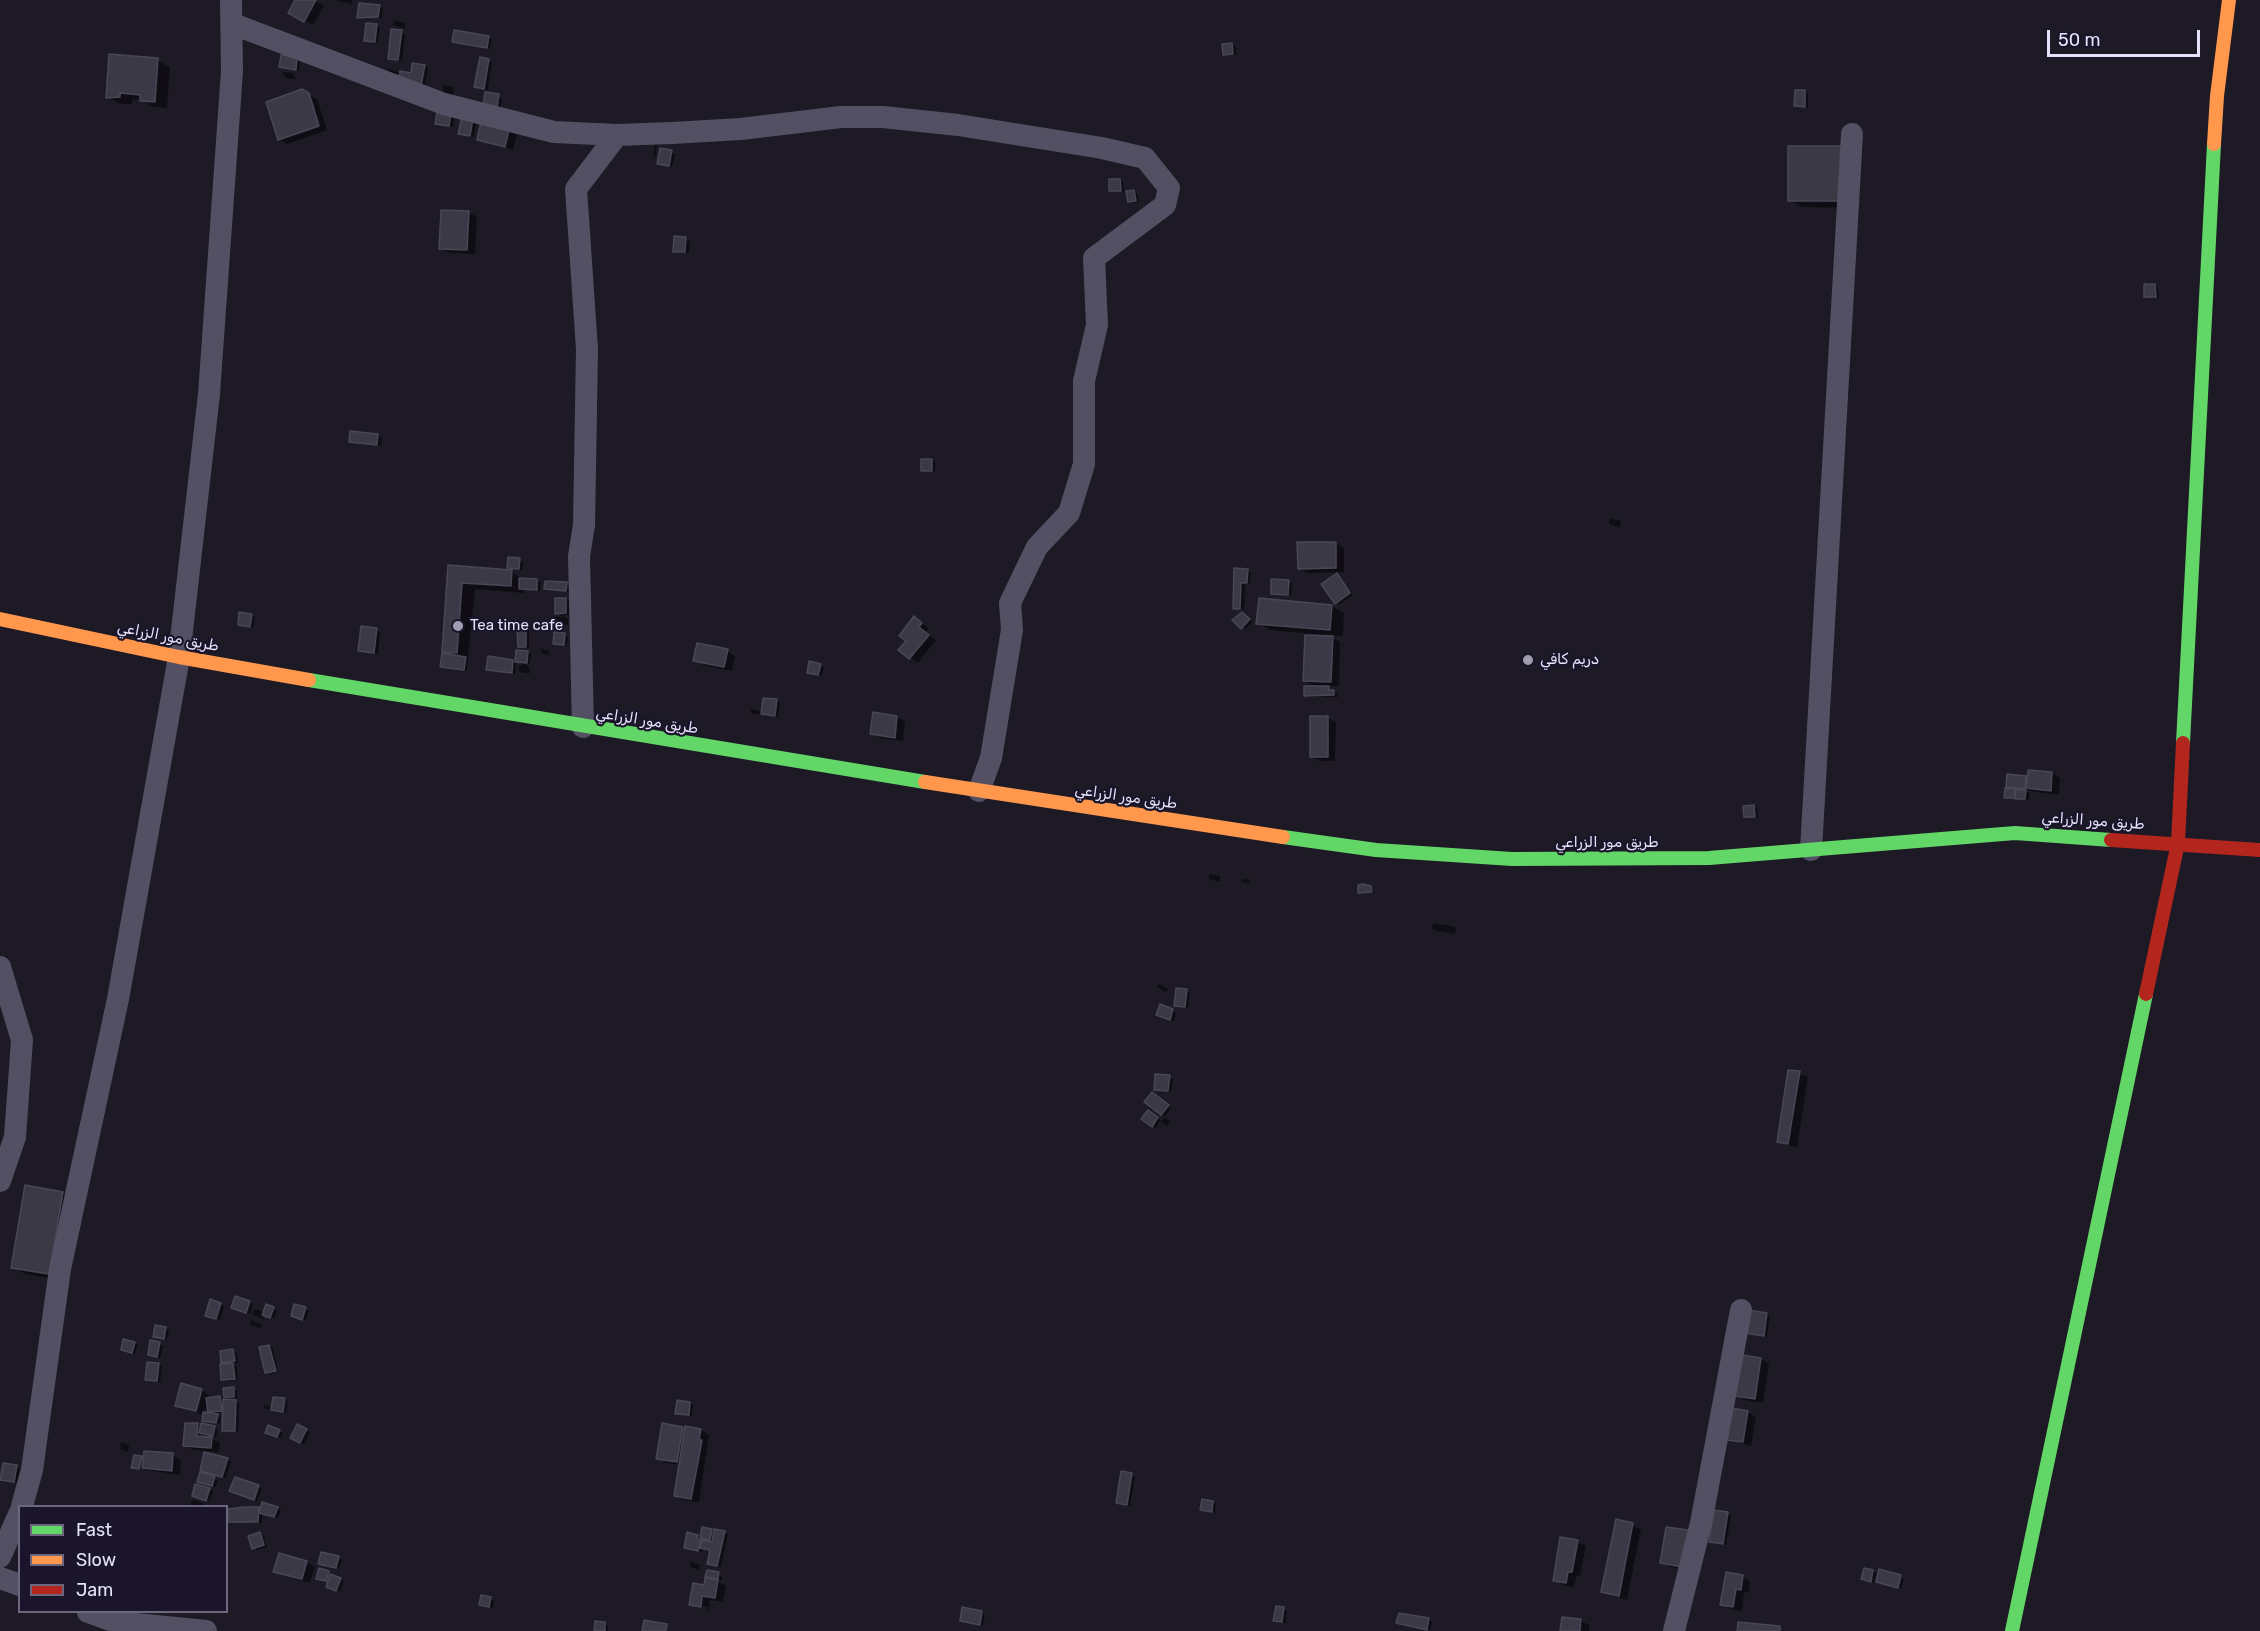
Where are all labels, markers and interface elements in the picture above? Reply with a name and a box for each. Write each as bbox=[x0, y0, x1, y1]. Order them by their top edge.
scale bar bbox=[2050, 18, 2203, 56]
text: 50 m bbox=[2058, 29, 2101, 51]
place label: Tea time cafe bbox=[470, 617, 563, 635]
street label: طريق مور الزراعي bbox=[116, 618, 220, 656]
marker: Tea time cafe bbox=[451, 619, 465, 633]
place label: دريم كافي bbox=[1540, 651, 1599, 669]
marker: دريم كافي bbox=[1521, 653, 1535, 667]
street label: طريق مور الزراعي bbox=[595, 704, 699, 738]
street label: طريق مور الزراعي bbox=[1074, 781, 1178, 813]
street label: طريق مور الزراعي bbox=[2041, 808, 2145, 834]
street label: طريق مور الزراعي bbox=[1555, 834, 1659, 852]
legend bbox=[18, 1505, 228, 1613]
text: Fast bbox=[76, 1519, 112, 1541]
text: Slow bbox=[76, 1549, 116, 1571]
text: Jam bbox=[76, 1579, 113, 1601]

